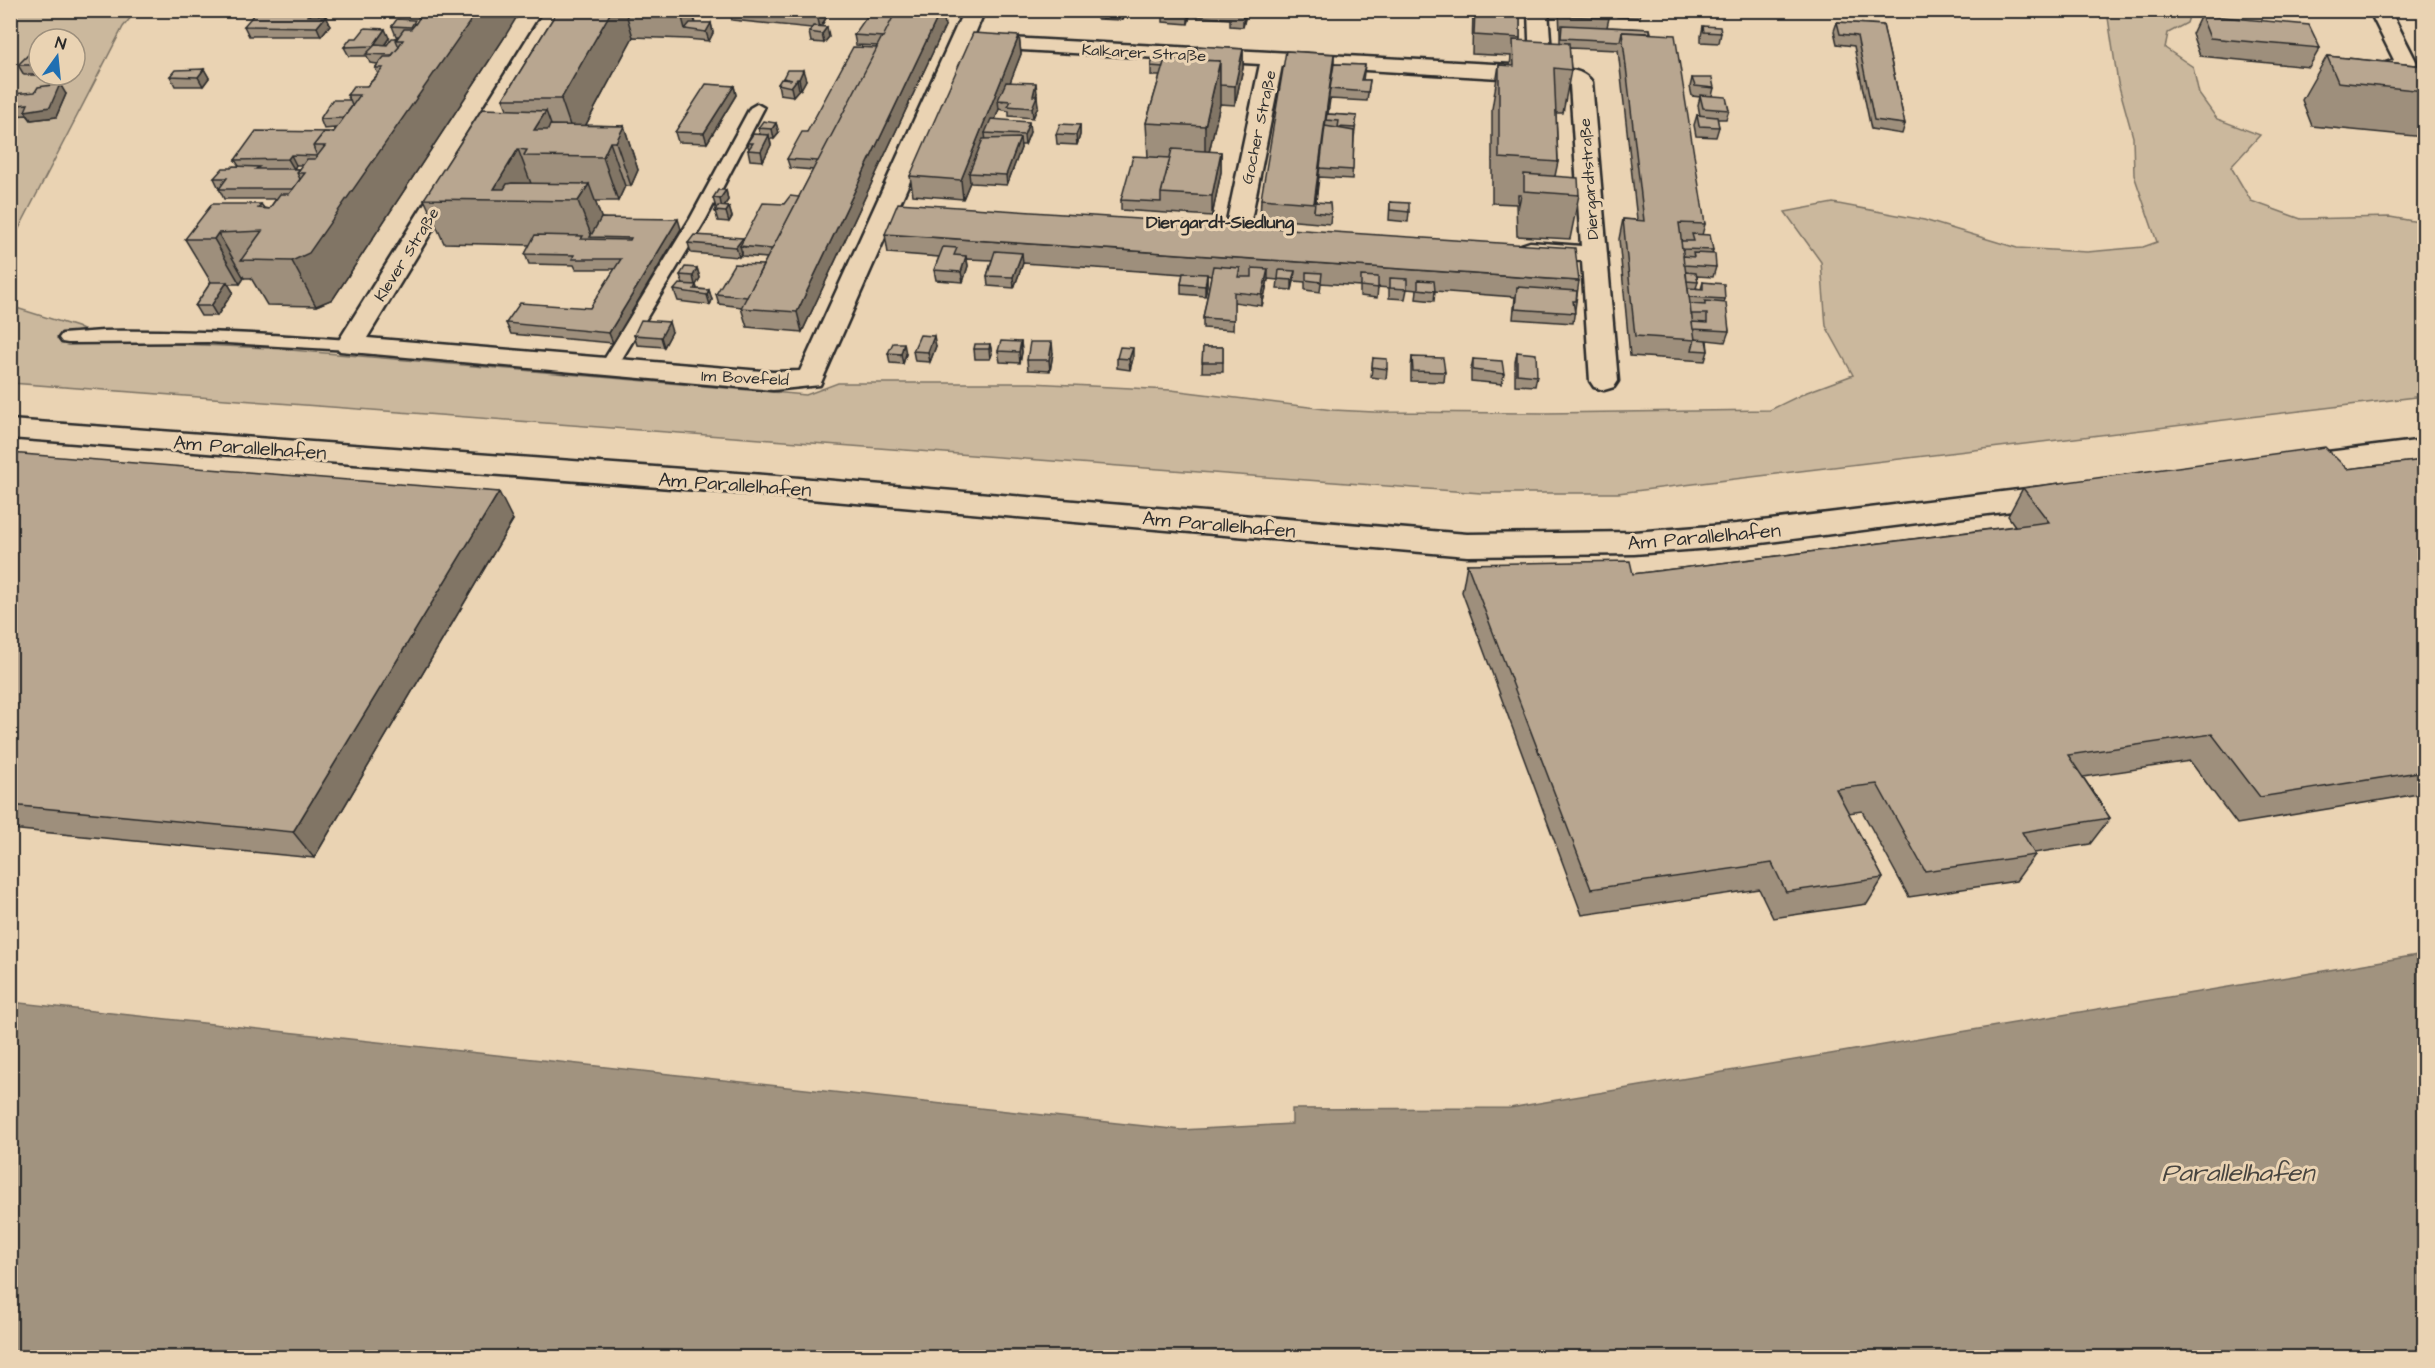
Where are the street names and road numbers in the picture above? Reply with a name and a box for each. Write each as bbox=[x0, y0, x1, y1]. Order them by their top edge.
street label: Kalkarer Straße bbox=[1081, 39, 1207, 67]
street label: Gocher Straße bbox=[1236, 68, 1282, 186]
street label: Diergardtstraße bbox=[1574, 117, 1605, 240]
street label: Klever Straße bbox=[369, 203, 445, 306]
street label: Im Bovefeld bbox=[701, 365, 789, 391]
street label: Am Parallelhafen bbox=[172, 429, 328, 467]
street label: Am Parallelhafen bbox=[657, 466, 813, 504]
street label: Am Parallelhafen bbox=[1141, 504, 1297, 546]
street label: Am Parallelhafen bbox=[1626, 516, 1782, 558]

